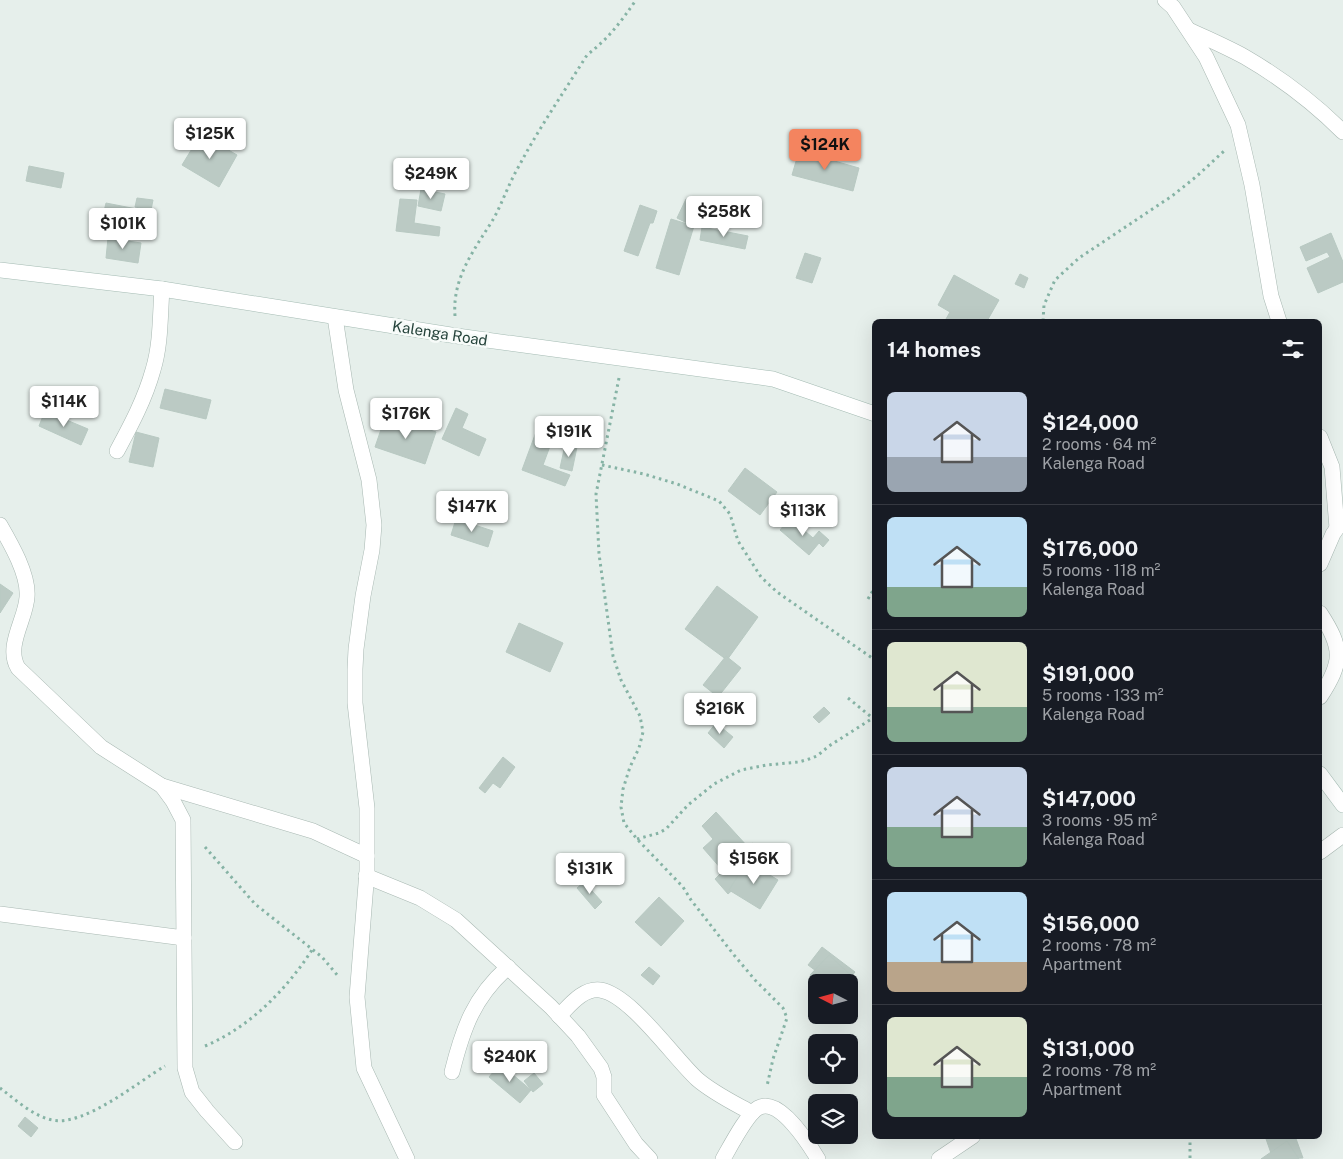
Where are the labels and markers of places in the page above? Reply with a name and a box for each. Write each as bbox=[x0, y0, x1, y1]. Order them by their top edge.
pin: $125K bbox=[175, 118, 245, 160]
pin: $124K bbox=[790, 128, 860, 171]
pin: $249K bbox=[396, 158, 466, 200]
pin: $258K bbox=[689, 196, 759, 238]
pin: $101K bbox=[88, 208, 158, 250]
pin: $114K bbox=[29, 386, 99, 428]
pin: $176K bbox=[371, 398, 441, 440]
pin: $191K bbox=[534, 416, 604, 458]
pin: $147K bbox=[437, 490, 507, 533]
pin: $113K bbox=[768, 494, 838, 537]
pin: $216K bbox=[685, 692, 755, 735]
pin: $156K bbox=[719, 842, 789, 885]
pin: $131K bbox=[555, 852, 625, 895]
pin: $240K bbox=[475, 1040, 545, 1083]

